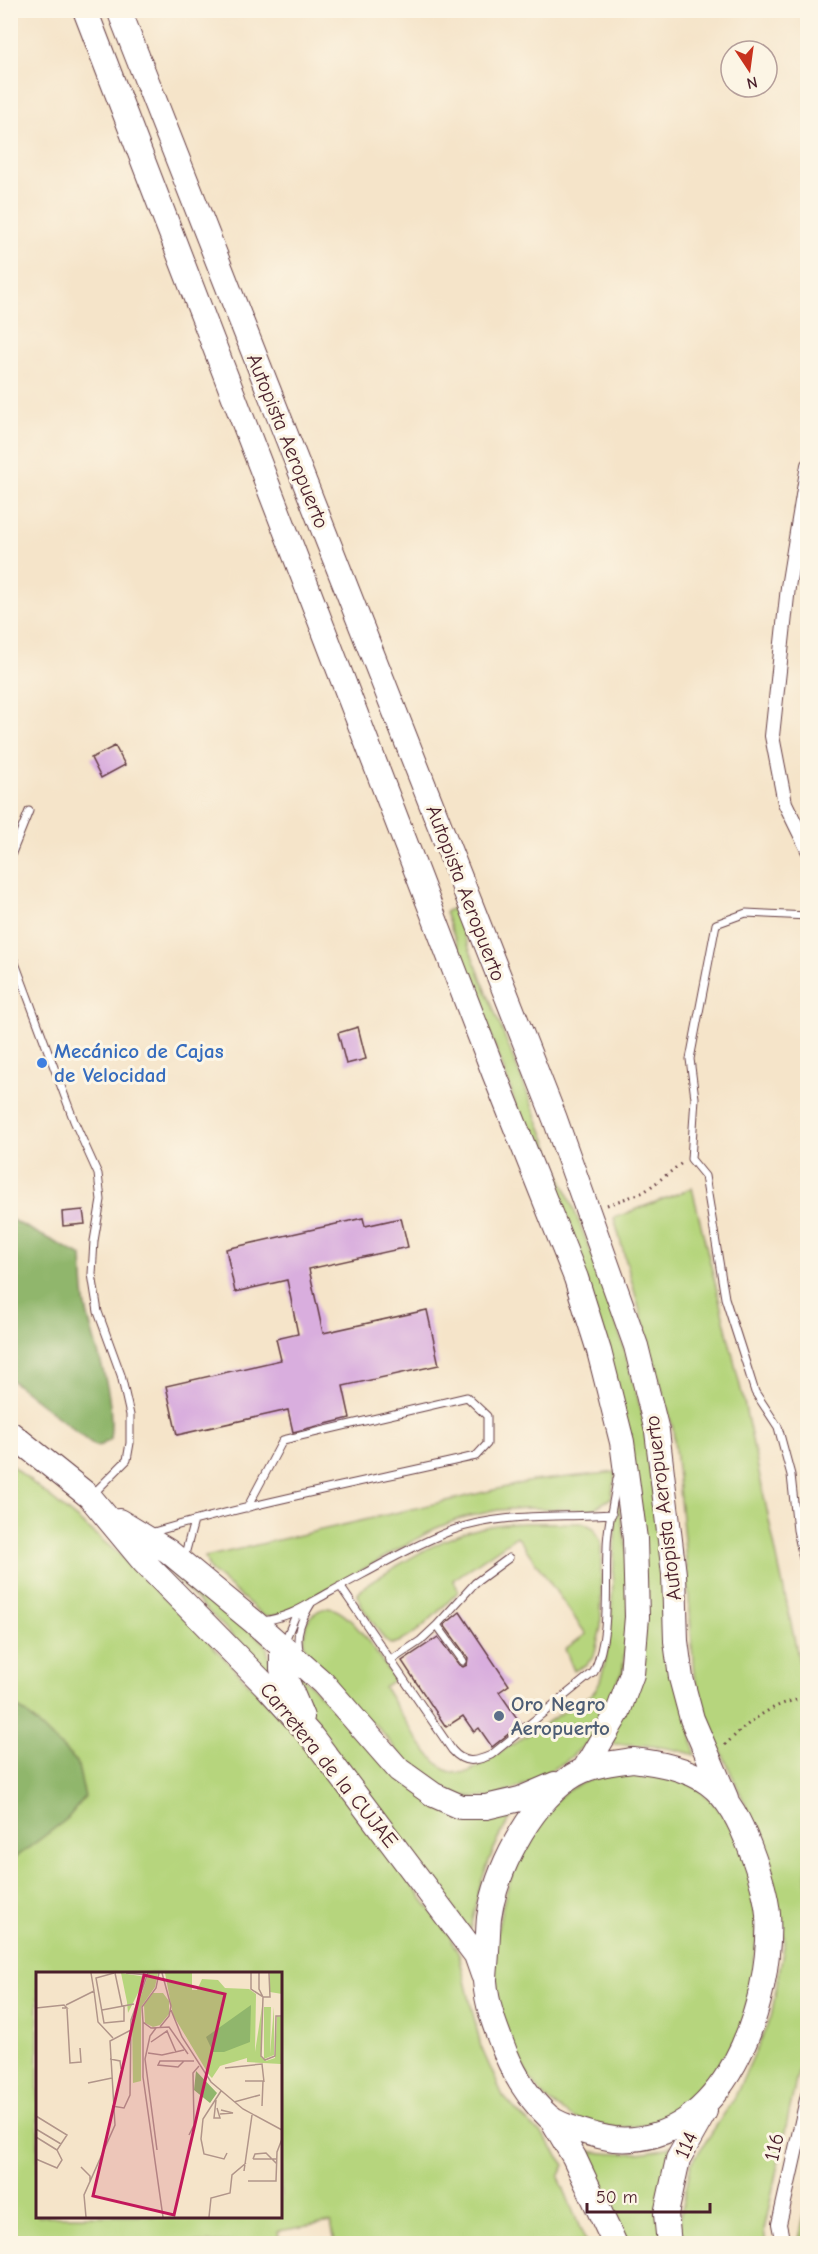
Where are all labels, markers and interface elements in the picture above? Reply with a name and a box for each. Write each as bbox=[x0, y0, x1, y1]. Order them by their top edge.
north arrow bbox=[719, 39, 779, 99]
text: N bbox=[745, 73, 759, 93]
street label: Autopista Aeropuerto bbox=[242, 350, 334, 532]
street label: Autopista Aeropuerto bbox=[421, 802, 511, 984]
place label: Mecánico de Cajas de Velocidad bbox=[54, 1039, 224, 1087]
marker: Mecánico de Cajas de Velocidad bbox=[35, 1056, 49, 1070]
street label: Autopista Aeropuerto bbox=[640, 1414, 686, 1602]
street label: Carretera de la CUJAE bbox=[255, 1678, 403, 1852]
place label: Oro Negro Aeropuerto bbox=[511, 1692, 610, 1740]
marker: Oro Negro Aeropuerto bbox=[492, 1709, 506, 1723]
inset map bbox=[36, 1972, 282, 2218]
street label: 114 bbox=[670, 2128, 702, 2162]
street label: 116 bbox=[759, 2131, 789, 2163]
scale bar bbox=[587, 2176, 710, 2214]
text: 50 m bbox=[596, 2187, 638, 2208]

